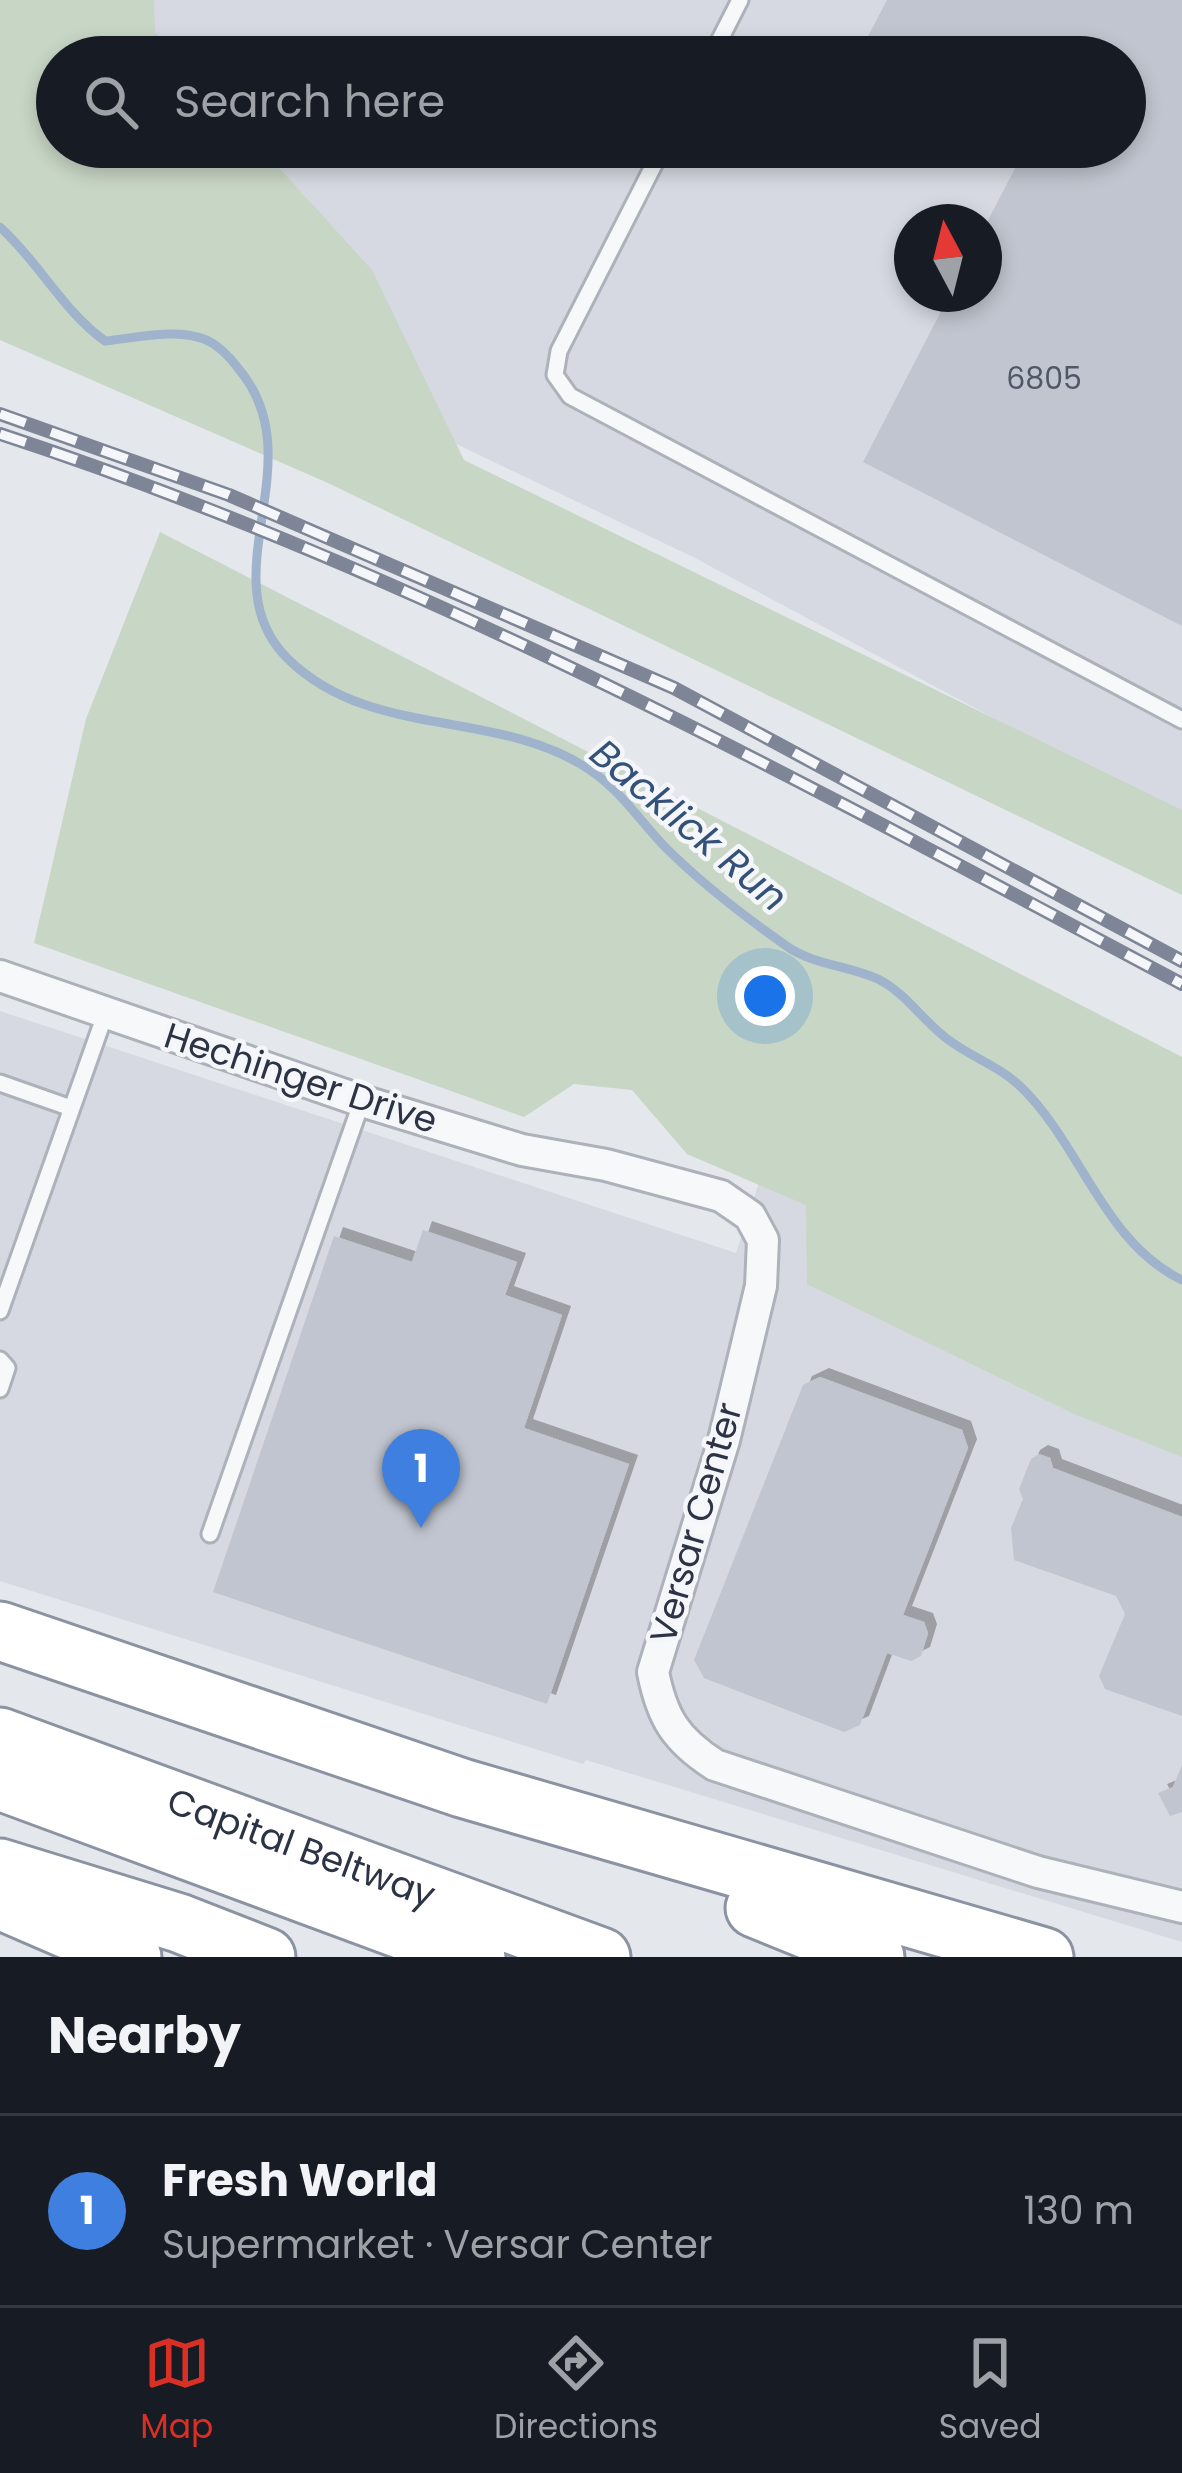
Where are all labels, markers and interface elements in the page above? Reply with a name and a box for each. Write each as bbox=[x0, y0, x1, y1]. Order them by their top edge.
search box bbox=[36, 36, 1146, 168]
icon: search bbox=[78, 69, 144, 135]
text: Search here bbox=[174, 70, 445, 133]
north arrow bbox=[894, 204, 1002, 312]
house number: 6805 bbox=[1006, 357, 1082, 400]
water label: Backlick Run bbox=[579, 726, 799, 924]
your location bbox=[735, 966, 795, 1026]
street label: Hechinger Drive bbox=[158, 1010, 444, 1146]
street label: Versar Center bbox=[637, 1397, 755, 1649]
pin: 1 bbox=[382, 1429, 460, 1528]
street label: Capital Beltway bbox=[160, 1775, 443, 1920]
text: Nearby bbox=[48, 1999, 241, 2071]
text: Fresh World bbox=[162, 2149, 438, 2212]
text: 1 bbox=[80, 2183, 94, 2238]
text: 130 m bbox=[1023, 2183, 1134, 2238]
text: Supermarket · Versar Center bbox=[162, 2217, 713, 2272]
tab: Map bbox=[140, 2330, 213, 2452]
tab: Directions bbox=[494, 2330, 658, 2452]
tab: Saved bbox=[939, 2330, 1042, 2452]

